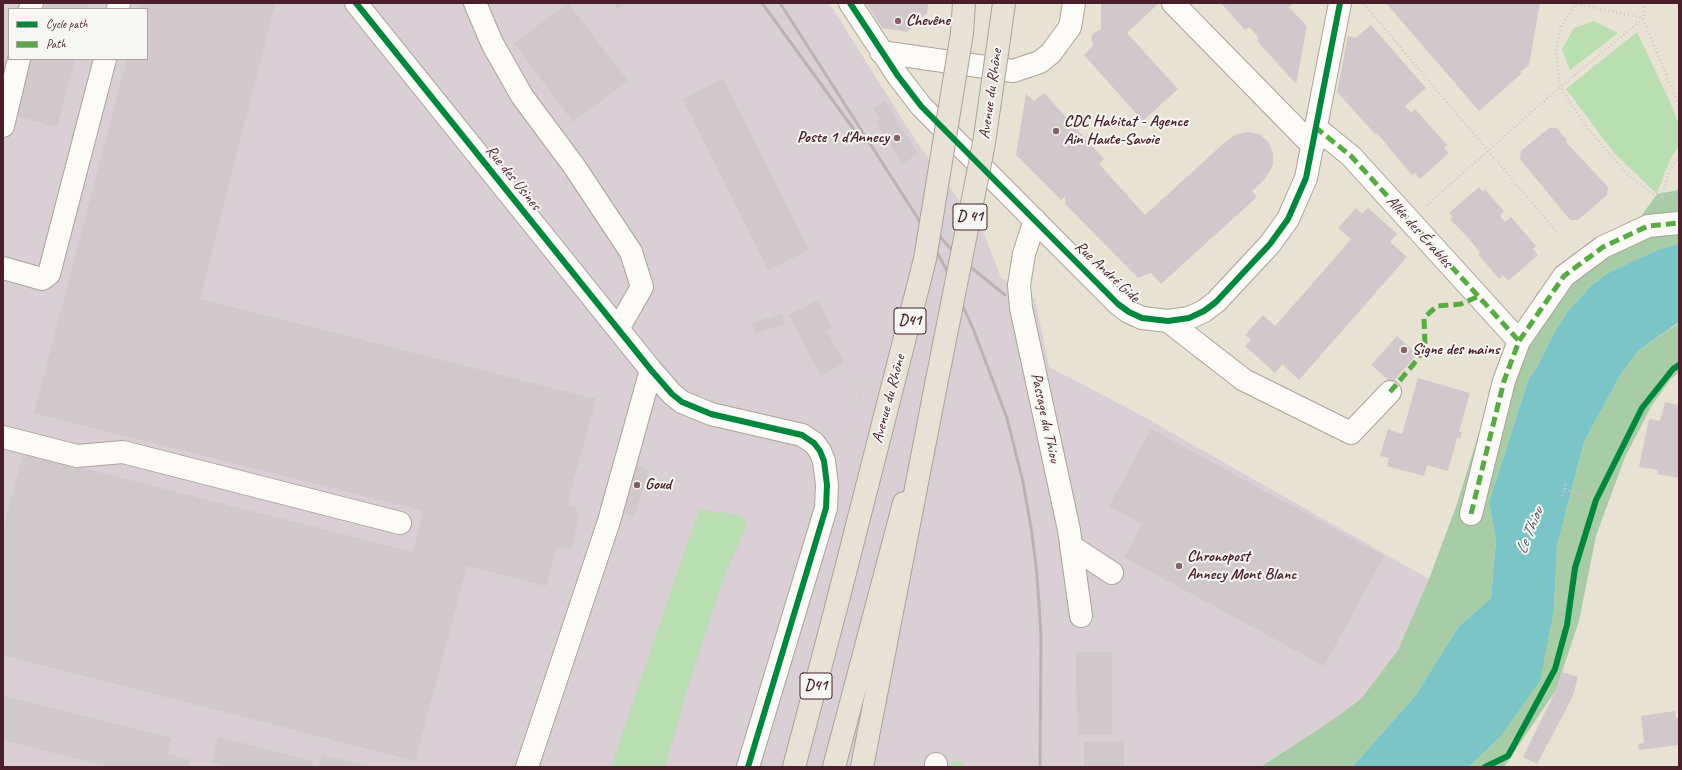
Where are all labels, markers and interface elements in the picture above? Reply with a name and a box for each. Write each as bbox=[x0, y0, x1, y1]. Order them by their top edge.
legend bbox=[8, 8, 148, 60]
place label: Chevêne bbox=[906, 11, 950, 31]
text: Cycle path bbox=[46, 16, 88, 32]
marker: Chevêne bbox=[893, 16, 903, 26]
text: Path bbox=[46, 36, 66, 52]
street label: Avenue du Rhône bbox=[975, 48, 1007, 140]
place label: CDC Habitat - Agence Ain Haute-Savoie bbox=[1064, 112, 1188, 150]
marker: CDC Habitat - Agence Ain Haute-Savoie bbox=[1051, 126, 1061, 136]
place label: Poste 1 d'Annecy bbox=[797, 128, 889, 148]
marker: Poste 1 d'Annecy bbox=[892, 133, 902, 143]
street label: Rue des Usines bbox=[481, 142, 545, 214]
street label: Allée des Érables bbox=[1382, 192, 1456, 272]
road number: D 41 bbox=[953, 204, 987, 230]
street label: Rue André Gide bbox=[1071, 237, 1143, 307]
road number: D41 bbox=[894, 308, 926, 334]
place label: Signe des mains bbox=[1412, 340, 1499, 360]
marker: Signe des mains bbox=[1399, 345, 1409, 355]
street label: Avenue du Rhône bbox=[868, 353, 910, 445]
street label: Passage du Thiou bbox=[1026, 371, 1064, 465]
place label: Goud bbox=[645, 475, 671, 495]
marker: Goud bbox=[632, 480, 642, 490]
water label: Le Thiou bbox=[1511, 505, 1549, 557]
place label: Chronopost Annecy Mont Blanc bbox=[1187, 547, 1296, 585]
marker: Chronopost Annecy Mont Blanc bbox=[1174, 561, 1184, 571]
road number: D41 bbox=[800, 673, 832, 699]

